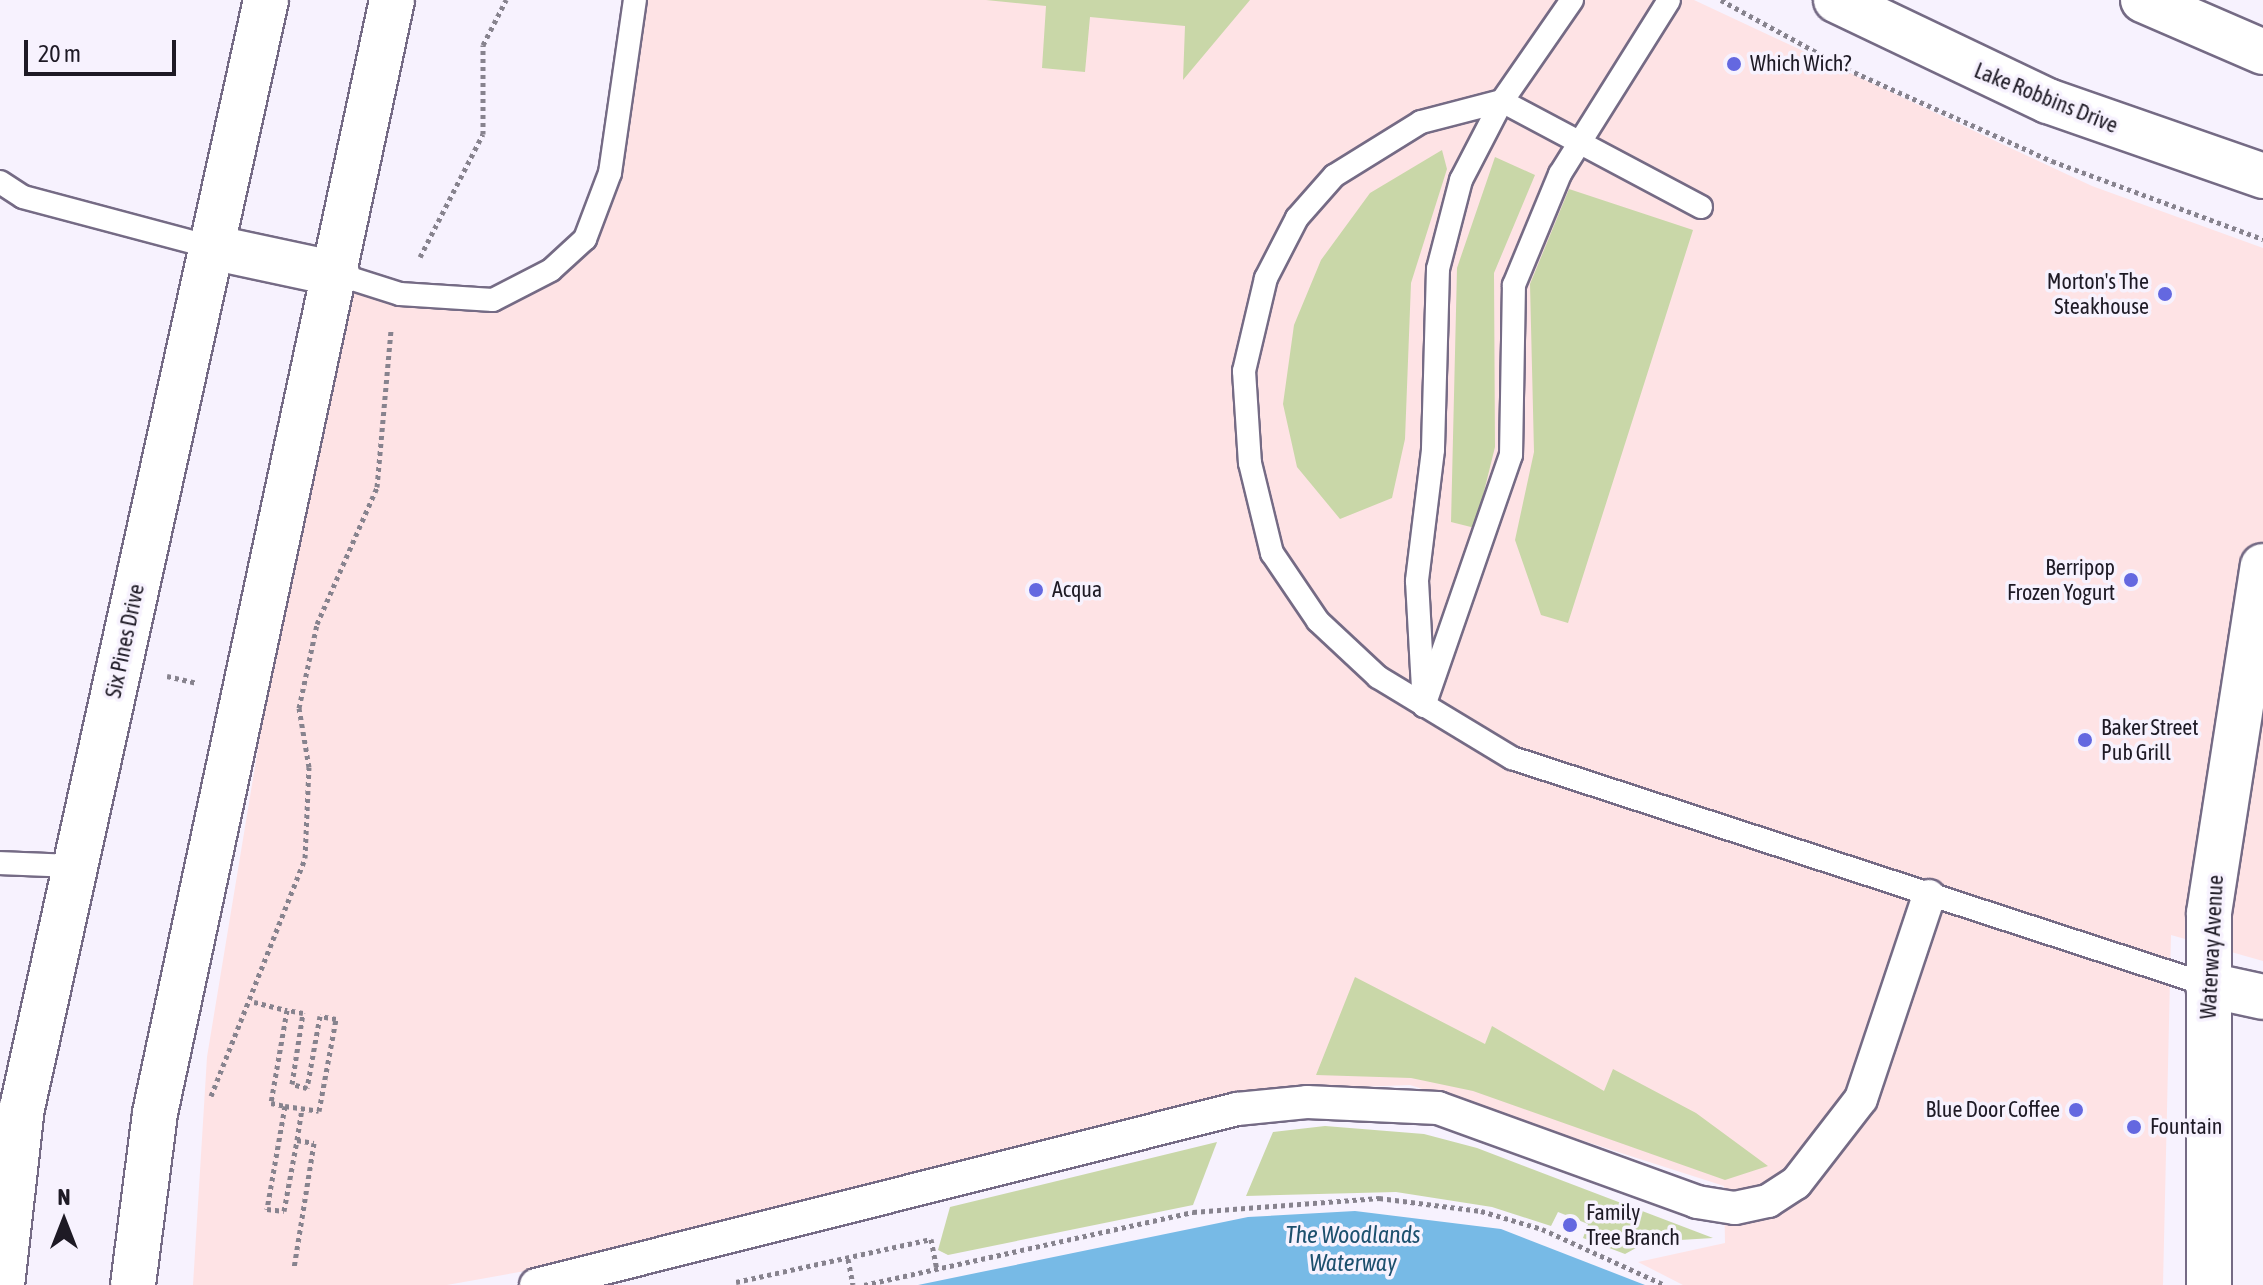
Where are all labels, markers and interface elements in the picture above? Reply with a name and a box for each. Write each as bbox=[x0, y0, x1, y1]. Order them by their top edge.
scale bar bbox=[28, 24, 180, 74]
text: 20 m bbox=[38, 40, 81, 67]
place label: Which Wich? bbox=[1750, 51, 1851, 77]
marker: Which Wich? bbox=[1725, 55, 1743, 73]
street label: Lake Robbins Drive bbox=[1970, 57, 2122, 139]
place label: Morton's The Steakhouse bbox=[2047, 268, 2149, 320]
marker: Morton's The Steakhouse bbox=[2156, 285, 2174, 303]
place label: Berripop Frozen Yogurt bbox=[2007, 554, 2115, 606]
marker: Berripop Frozen Yogurt bbox=[2122, 571, 2140, 589]
place label: Acqua bbox=[1052, 577, 1102, 603]
marker: Acqua bbox=[1027, 581, 1045, 599]
street label: Six Pines Drive bbox=[100, 582, 150, 700]
place label: Baker Street Pub Grill bbox=[2101, 714, 2199, 766]
marker: Baker Street Pub Grill bbox=[2076, 731, 2094, 749]
street label: Waterway Avenue bbox=[2195, 874, 2229, 1020]
place label: Blue Door Coffee bbox=[1926, 1097, 2060, 1123]
marker: Blue Door Coffee bbox=[2067, 1101, 2085, 1119]
place label: Fountain bbox=[2150, 1114, 2222, 1140]
marker: Fountain bbox=[2125, 1118, 2143, 1136]
north arrow bbox=[24, 1181, 104, 1261]
text: N bbox=[58, 1184, 70, 1210]
place label: Family Tree Branch bbox=[1586, 1199, 1680, 1250]
marker: Family Tree Branch bbox=[1561, 1216, 1579, 1234]
water label: The Woodlands Waterway bbox=[1285, 1221, 1421, 1277]

